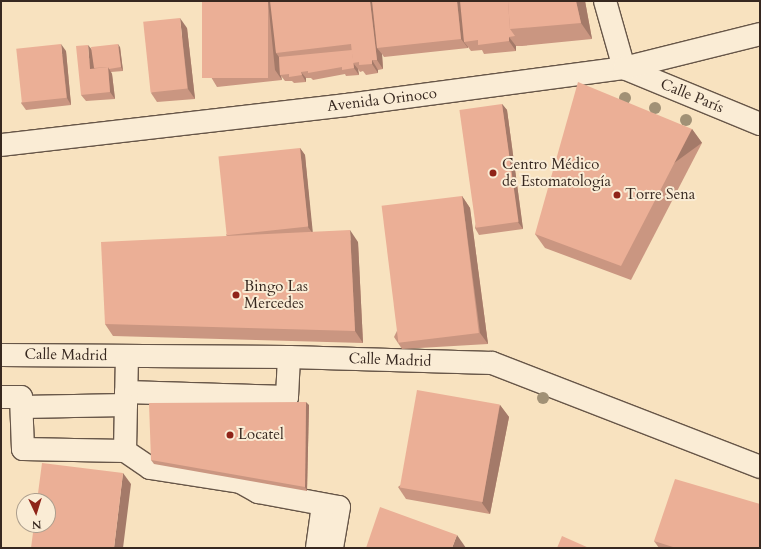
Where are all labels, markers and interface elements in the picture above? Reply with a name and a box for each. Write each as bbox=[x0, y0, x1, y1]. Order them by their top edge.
street label: Calle París bbox=[658, 75, 726, 117]
street label: Avenida Orinoco bbox=[326, 84, 438, 116]
place label: Centro Médico de Estomatología bbox=[502, 155, 611, 190]
marker: Centro Médico de Estomatología bbox=[487, 167, 499, 179]
place label: Torre Sena bbox=[625, 186, 695, 204]
marker: Torre Sena bbox=[612, 190, 622, 200]
place label: Bingo Las Mercedes bbox=[244, 277, 308, 312]
marker: Bingo Las Mercedes bbox=[231, 290, 241, 300]
street label: Calle Madrid bbox=[25, 345, 107, 365]
street label: Calle Madrid bbox=[348, 350, 432, 370]
place label: Locatel bbox=[238, 426, 284, 444]
marker: Locatel bbox=[225, 430, 235, 440]
north arrow bbox=[16, 493, 56, 533]
text: N bbox=[32, 517, 42, 532]

